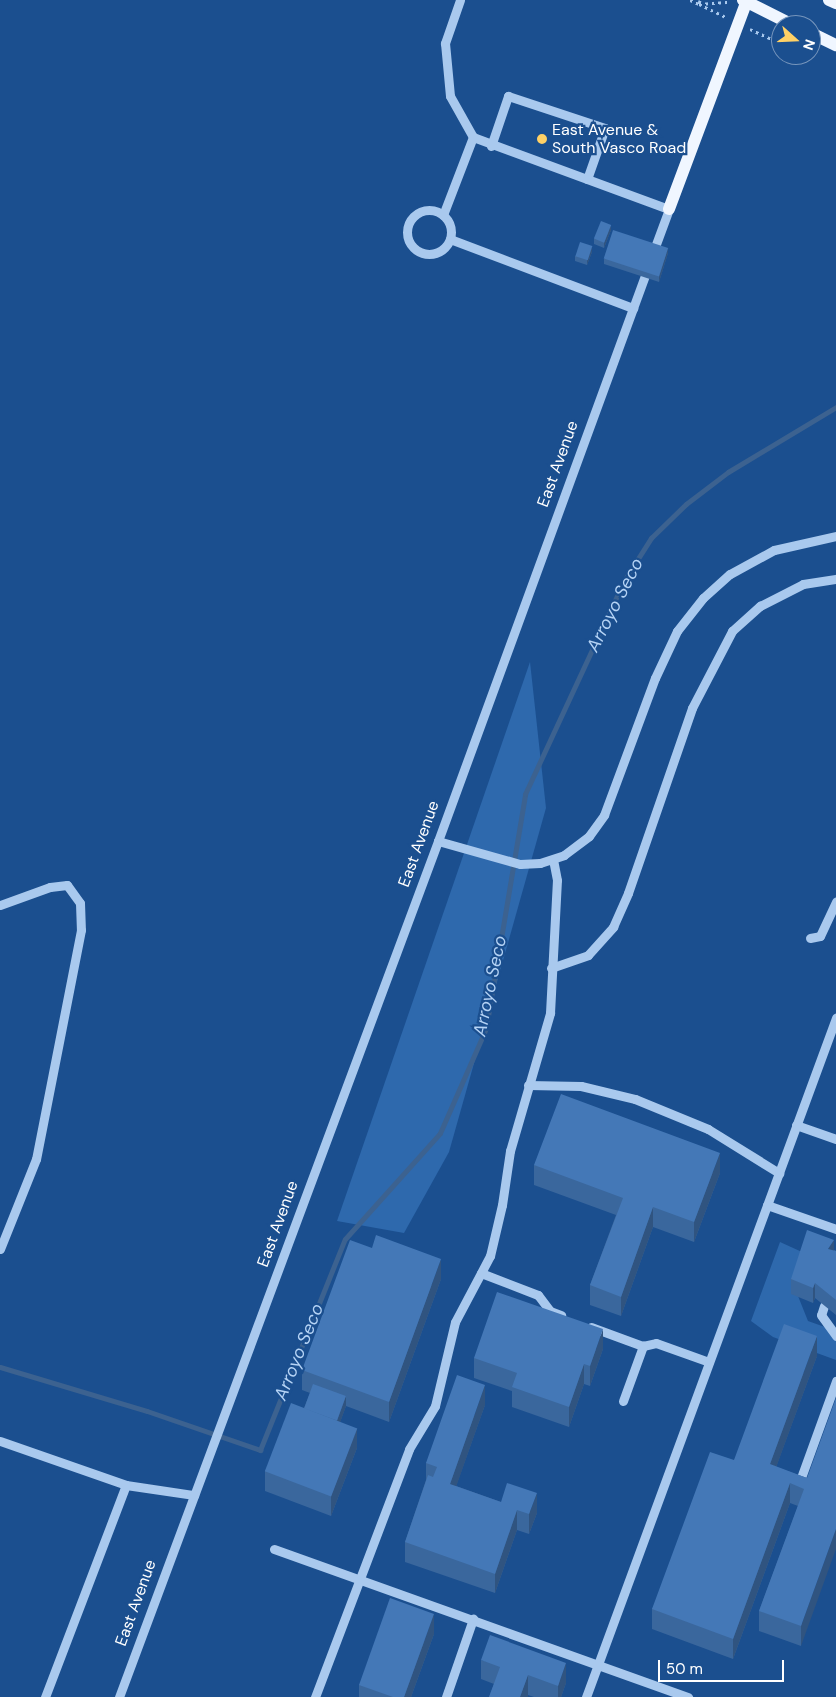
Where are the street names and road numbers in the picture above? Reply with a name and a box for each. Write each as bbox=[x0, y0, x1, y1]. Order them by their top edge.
street label: East Avenue bbox=[534, 418, 582, 510]
street label: East Avenue bbox=[395, 798, 443, 890]
street label: East Avenue bbox=[254, 1178, 302, 1270]
street label: East Avenue bbox=[112, 1557, 160, 1649]

